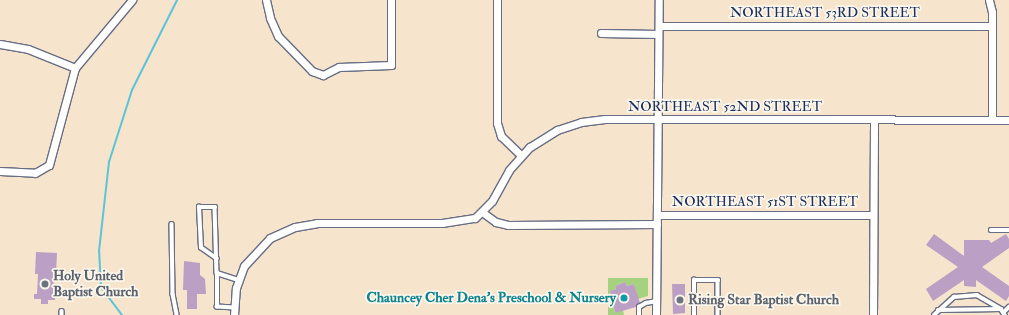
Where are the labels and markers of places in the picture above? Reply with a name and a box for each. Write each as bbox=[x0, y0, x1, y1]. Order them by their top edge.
place label: Holy United Baptist Church bbox=[53, 268, 138, 300]
marker: Holy United Baptist Church bbox=[40, 279, 50, 289]
place label: Chauncey Cher Dena's Preschool & Nursery bbox=[367, 290, 616, 306]
place label: Rising Star Baptist Church bbox=[688, 292, 839, 308]
marker: Chauncey Cher Dena's Preschool & Nursery bbox=[619, 293, 629, 303]
marker: Rising Star Baptist Church bbox=[675, 295, 685, 305]

